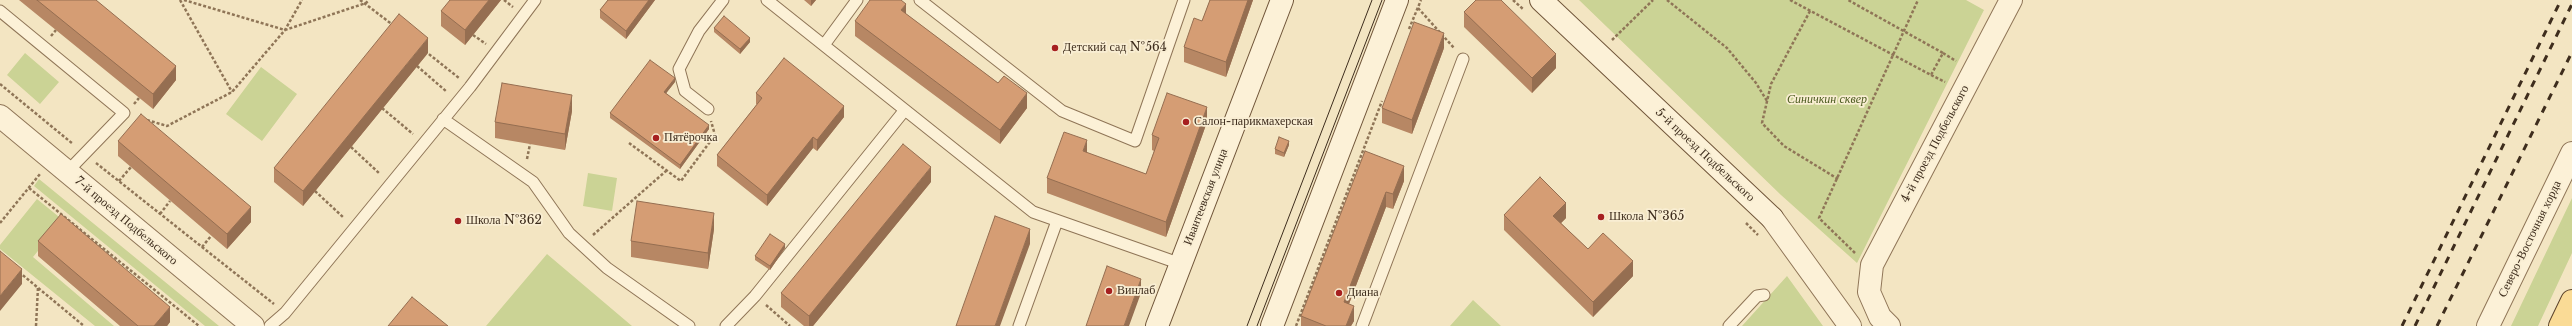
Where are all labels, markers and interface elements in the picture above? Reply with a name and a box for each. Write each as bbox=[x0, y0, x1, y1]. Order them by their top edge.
place label: Детский сад №564 bbox=[1063, 41, 1167, 55]
marker: Детский сад №564 bbox=[1050, 43, 1060, 53]
street label: 4-й проезд Подбельского bbox=[1898, 83, 1972, 205]
park label: Синичкин сквер bbox=[1787, 93, 1867, 107]
street label: 5-й проезд Подбельского bbox=[1652, 105, 1758, 205]
place label: Салон-парикмахерская bbox=[1194, 115, 1313, 129]
marker: Салон-парикмахерская bbox=[1181, 117, 1191, 127]
place label: Пятёрочка bbox=[664, 131, 717, 145]
marker: Пятёрочка bbox=[651, 133, 661, 143]
street label: Ивантеевская улица bbox=[1181, 147, 1231, 247]
street label: 7-й проезд Подбельского bbox=[72, 174, 180, 268]
street label: Северо-Восточная хорда bbox=[2495, 178, 2565, 300]
place label: Школа №365 bbox=[1609, 210, 1684, 224]
marker: Школа №365 bbox=[1596, 212, 1606, 222]
place label: Школа №362 bbox=[466, 214, 542, 228]
marker: Школа №362 bbox=[453, 216, 463, 226]
place label: Винлаб bbox=[1117, 284, 1155, 298]
marker: Винлаб bbox=[1104, 286, 1114, 296]
place label: Диана bbox=[1347, 286, 1379, 300]
marker: Диана bbox=[1334, 288, 1344, 298]

